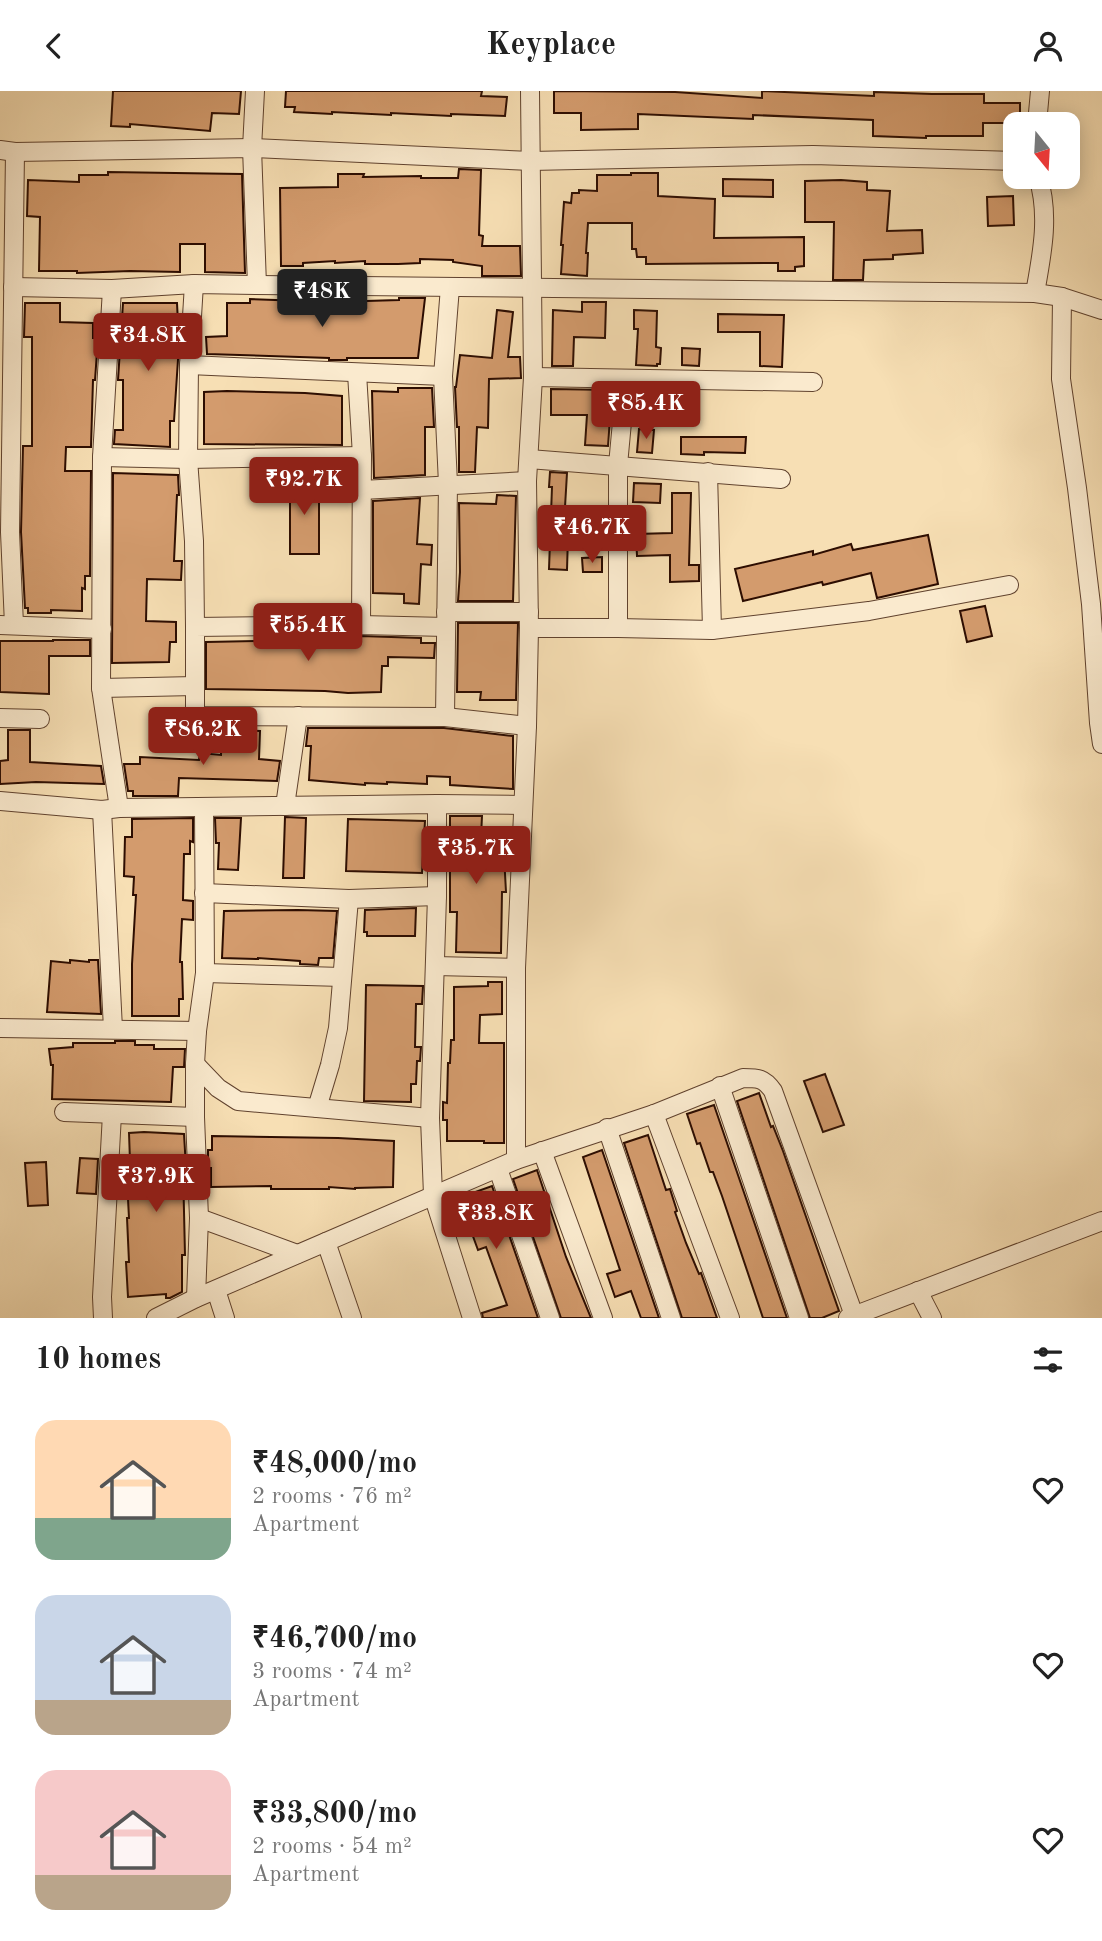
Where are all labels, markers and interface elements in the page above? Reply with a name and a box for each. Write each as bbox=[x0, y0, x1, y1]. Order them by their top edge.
icon: back bbox=[35, 27, 73, 65]
icon: person bbox=[1029, 27, 1067, 65]
text: Keyplace bbox=[486, 30, 616, 62]
north arrow bbox=[1003, 112, 1080, 189]
map controls bbox=[1003, 112, 1080, 189]
pin: ₹48K bbox=[281, 269, 363, 329]
text: ₹48K bbox=[293, 280, 351, 303]
pin: ₹34.8K bbox=[91, 313, 205, 373]
text: ₹34.8K bbox=[109, 324, 187, 347]
pin: ₹85.4K bbox=[589, 381, 703, 441]
text: ₹85.4K bbox=[607, 392, 685, 415]
pin: ₹92.7K bbox=[247, 457, 361, 517]
text: ₹92.7K bbox=[265, 468, 343, 491]
pin: ₹46.7K bbox=[535, 505, 649, 565]
text: ₹46.7K bbox=[553, 516, 631, 539]
pin: ₹55.4K bbox=[251, 603, 365, 663]
text: ₹55.4K bbox=[269, 614, 347, 637]
pin: ₹86.2K bbox=[146, 707, 260, 767]
text: ₹86.2K bbox=[164, 718, 242, 741]
pin: ₹35.7K bbox=[419, 827, 533, 886]
text: ₹35.7K bbox=[437, 837, 515, 860]
pin: ₹37.9K bbox=[99, 1155, 213, 1214]
text: ₹37.9K bbox=[117, 1165, 195, 1188]
pin: ₹33.8K bbox=[439, 1191, 553, 1251]
text: ₹33.8K bbox=[457, 1202, 535, 1225]
icon: filters bbox=[1029, 1341, 1067, 1379]
text: 10 homes bbox=[35, 1345, 161, 1375]
icon: home bbox=[91, 1448, 175, 1532]
text: ₹48,000/mo bbox=[252, 1449, 417, 1479]
icon: heart bbox=[1029, 1471, 1067, 1509]
text: 2 rooms · 76 m² bbox=[252, 1485, 412, 1508]
text: Apartment bbox=[252, 1513, 360, 1536]
icon: home bbox=[91, 1623, 175, 1707]
text: ₹46,700/mo bbox=[252, 1624, 417, 1654]
icon: heart bbox=[1029, 1646, 1067, 1684]
text: 3 rooms · 74 m² bbox=[252, 1660, 412, 1683]
text: Apartment bbox=[252, 1688, 360, 1711]
icon: home bbox=[91, 1798, 175, 1882]
text: ₹33,800/mo bbox=[252, 1799, 417, 1829]
icon: heart bbox=[1029, 1821, 1067, 1859]
text: 2 rooms · 54 m² bbox=[252, 1835, 412, 1858]
text: Apartment bbox=[252, 1863, 360, 1886]

